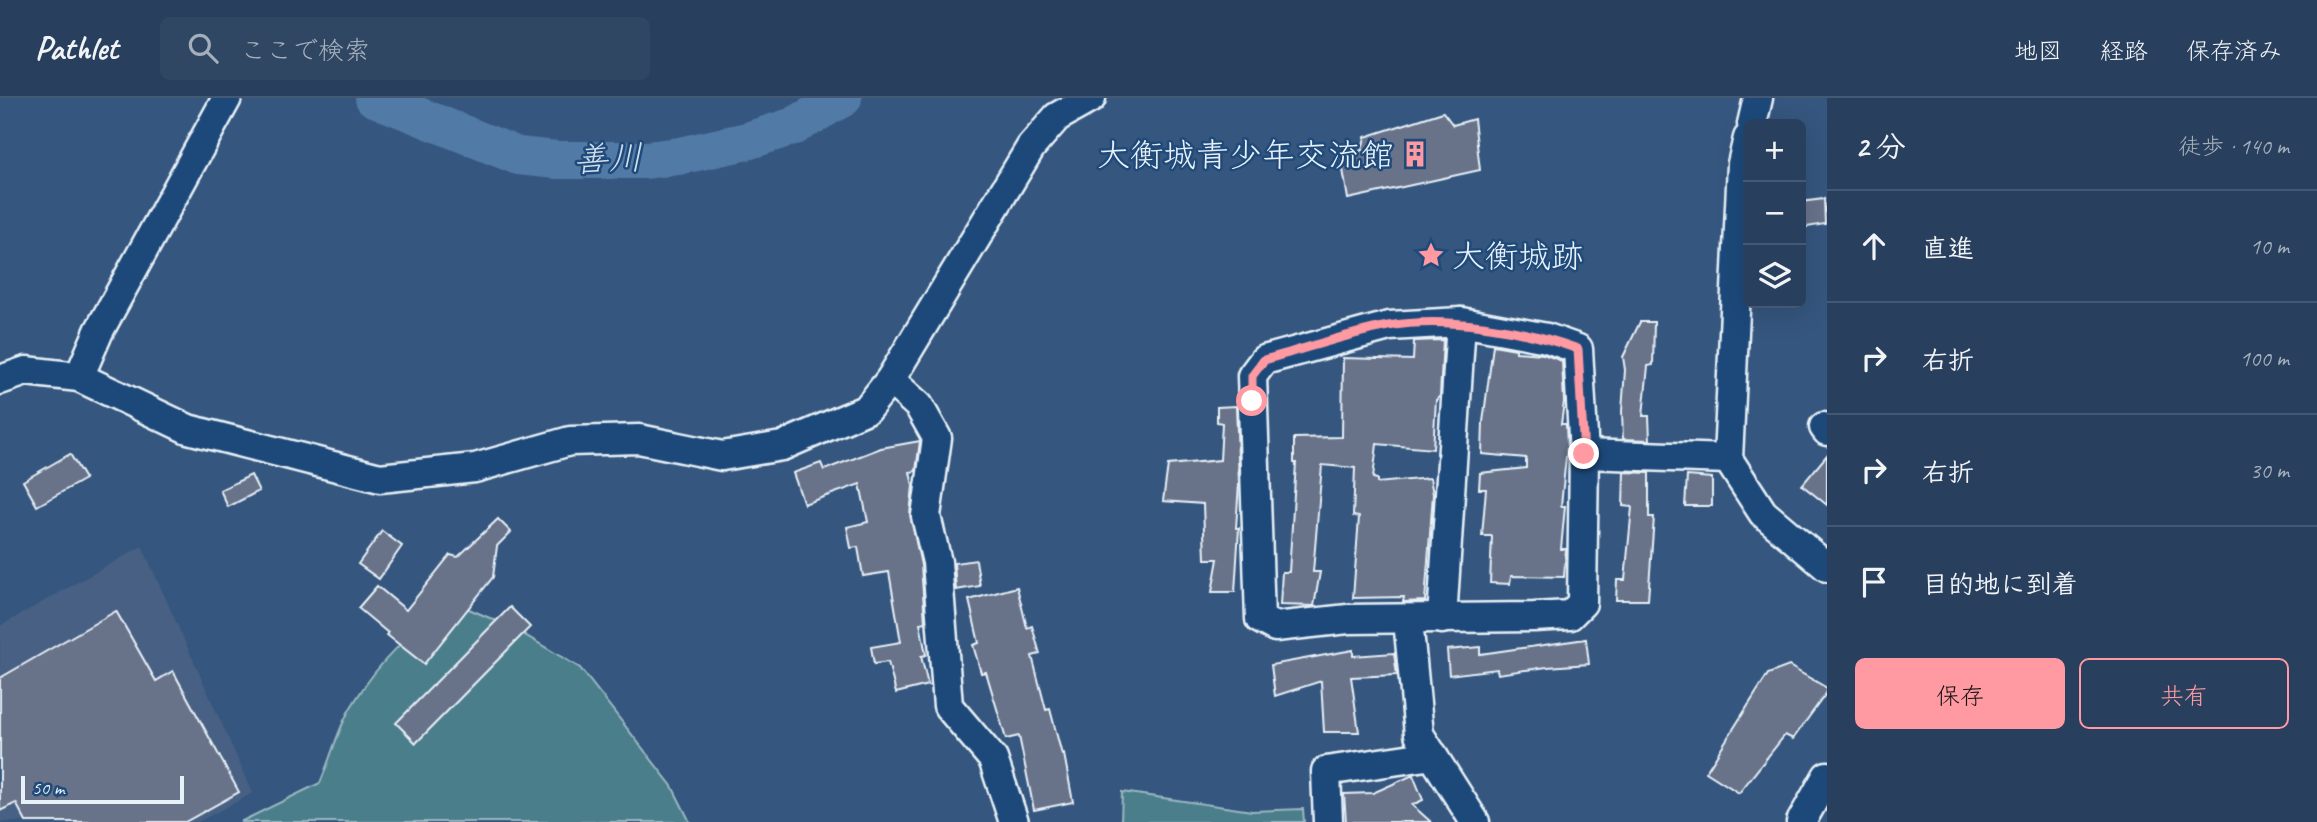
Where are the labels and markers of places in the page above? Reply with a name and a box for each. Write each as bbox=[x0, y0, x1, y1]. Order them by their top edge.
place label: 大衡城青少年交流館 bbox=[1097, 134, 1394, 176]
building icon: 大衡城青少年交流館 bbox=[1400, 139, 1430, 169]
place label: 大衡城跡 bbox=[1452, 235, 1584, 277]
place icon: 大衡城跡 bbox=[1416, 240, 1446, 270]

